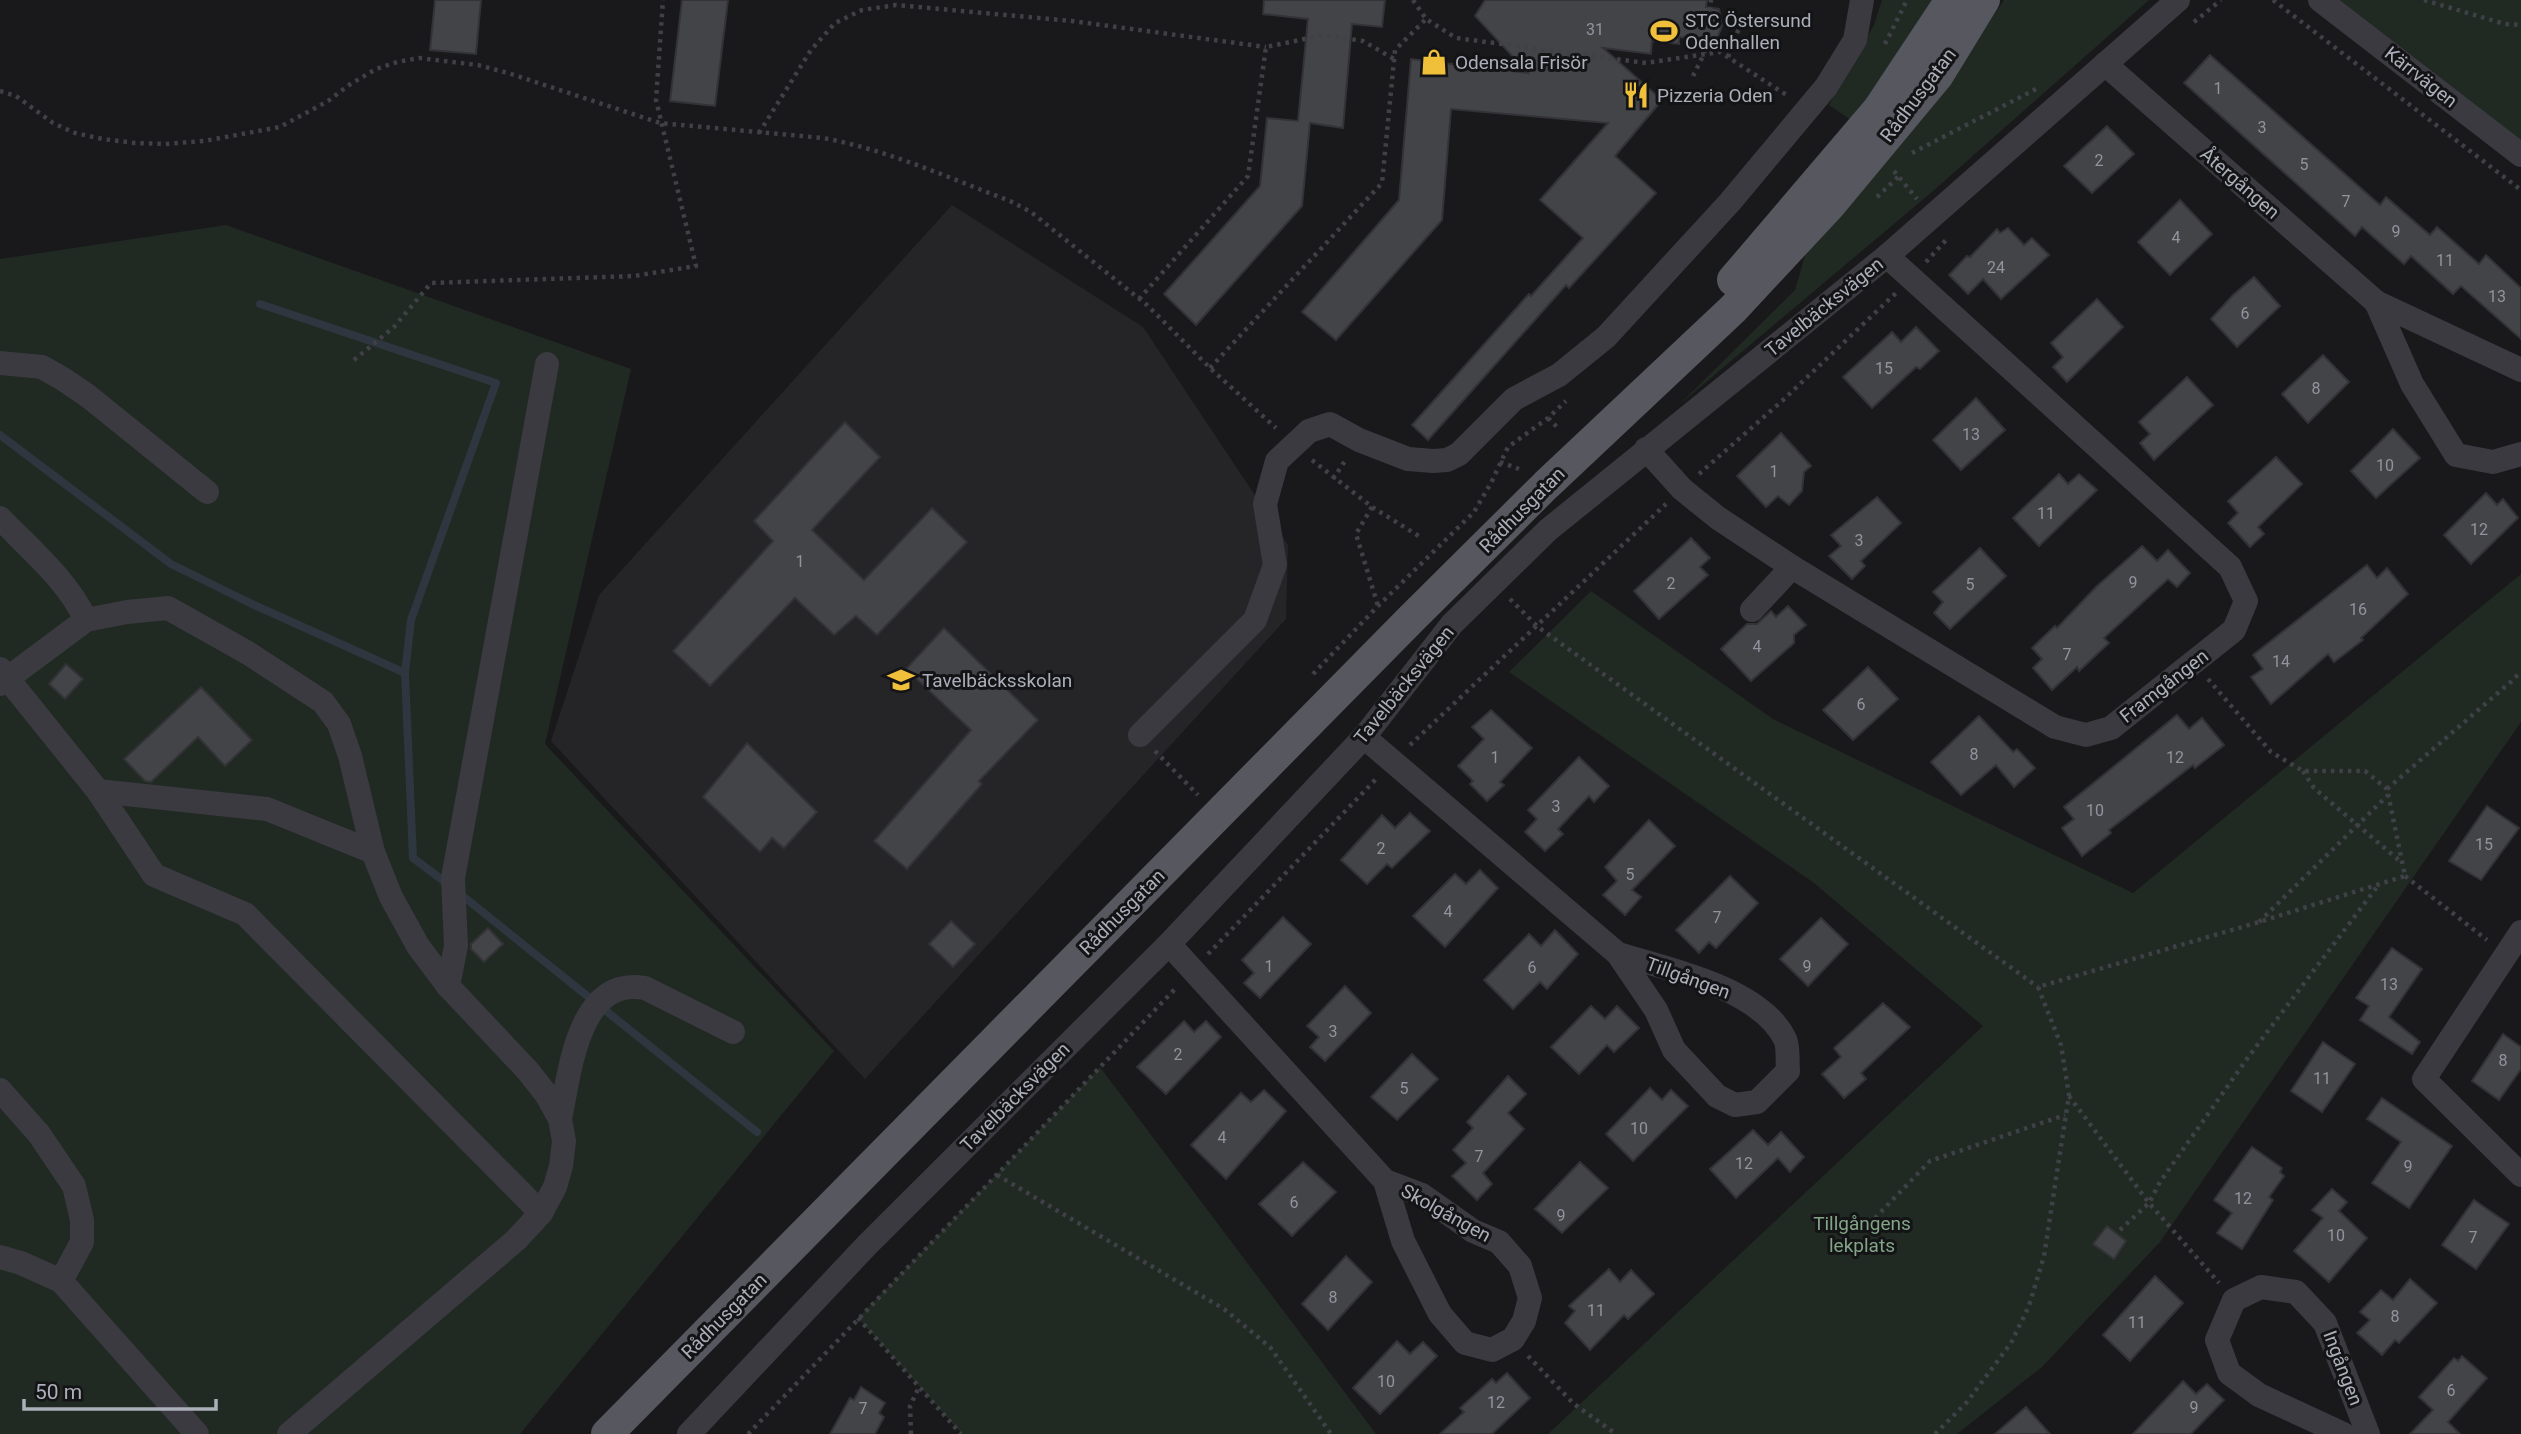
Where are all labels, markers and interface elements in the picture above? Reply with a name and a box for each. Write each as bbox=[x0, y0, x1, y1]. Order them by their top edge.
place label: STC Östersund Odenhallen bbox=[1685, 9, 1812, 54]
sports icon: STC Östersund Odenhallen bbox=[1649, 16, 1679, 46]
house number: 31 bbox=[1586, 20, 1604, 39]
street label: Kärrvägen bbox=[2380, 41, 2462, 113]
street label: Rådhusgatan bbox=[1875, 44, 1961, 146]
shop icon: Odensala Frisör bbox=[1419, 47, 1449, 77]
place label: Odensala Frisör bbox=[1455, 51, 1588, 74]
house number: 1 bbox=[2214, 79, 2223, 98]
restaurant icon: Pizzeria Oden bbox=[1621, 80, 1651, 110]
place label: Pizzeria Oden bbox=[1657, 84, 1773, 107]
house number: 3 bbox=[2258, 118, 2267, 137]
street label: Återgången bbox=[2196, 142, 2284, 224]
house number: 2 bbox=[2095, 151, 2104, 170]
house number: 5 bbox=[2300, 155, 2309, 174]
house number: 7 bbox=[2342, 192, 2351, 211]
house number: 9 bbox=[2392, 222, 2401, 241]
house number: 4 bbox=[2172, 228, 2181, 247]
house number: 11 bbox=[2436, 251, 2454, 270]
street label: Tavelbäcksvägen bbox=[1760, 252, 1888, 362]
house number: 24 bbox=[1987, 258, 2005, 277]
house number: 13 bbox=[2488, 287, 2506, 306]
house number: 6 bbox=[2241, 304, 2250, 323]
house number: 15 bbox=[1875, 359, 1893, 378]
house number: 8 bbox=[2312, 379, 2321, 398]
house number: 13 bbox=[1962, 425, 1980, 444]
house number: 10 bbox=[2376, 456, 2394, 475]
street label: Rådhusgatan bbox=[1474, 462, 1570, 558]
house number: 1 bbox=[1770, 462, 1779, 481]
house number: 11 bbox=[2037, 504, 2055, 523]
house number: 12 bbox=[2470, 520, 2488, 539]
house number: 3 bbox=[1855, 531, 1864, 550]
house number: 1 bbox=[796, 552, 805, 571]
house number: 9 bbox=[2129, 573, 2138, 592]
house number: 2 bbox=[1667, 574, 1676, 593]
house number: 5 bbox=[1966, 575, 1975, 594]
house number: 16 bbox=[2349, 600, 2367, 619]
street label: Tavelbäcksvägen bbox=[1349, 621, 1459, 749]
house number: 4 bbox=[1753, 637, 1762, 656]
street label: Framgången bbox=[2115, 644, 2213, 728]
house number: 7 bbox=[2063, 645, 2072, 664]
house number: 14 bbox=[2272, 652, 2290, 671]
school or university icon: Tavelbäcksskolan bbox=[886, 665, 916, 695]
place label: Tavelbäcksskolan bbox=[922, 669, 1072, 692]
house number: 6 bbox=[1857, 695, 1866, 714]
house number: 8 bbox=[1970, 745, 1979, 764]
house number: 1 bbox=[1491, 748, 1500, 767]
house number: 12 bbox=[2166, 748, 2184, 767]
house number: 3 bbox=[1552, 797, 1561, 816]
house number: 10 bbox=[2086, 801, 2104, 820]
house number: 15 bbox=[2475, 835, 2493, 854]
house number: 2 bbox=[1377, 839, 1386, 858]
street label: Rådhusgatan bbox=[1074, 864, 1170, 960]
house number: 5 bbox=[1626, 865, 1635, 884]
house number: 4 bbox=[1444, 902, 1453, 921]
house number: 7 bbox=[1713, 908, 1722, 927]
street label: Tillgången bbox=[1643, 952, 1733, 1004]
house number: 1 bbox=[1265, 957, 1274, 976]
house number: 9 bbox=[1803, 957, 1812, 976]
house number: 6 bbox=[1528, 958, 1537, 977]
house number: 13 bbox=[2380, 975, 2398, 994]
house number: 3 bbox=[1329, 1022, 1338, 1041]
street label: Tavelbäcksvägen bbox=[955, 1037, 1075, 1157]
house number: 2 bbox=[1174, 1045, 1183, 1064]
house number: 8 bbox=[2499, 1051, 2508, 1070]
house number: 11 bbox=[2313, 1069, 2331, 1088]
house number: 5 bbox=[1400, 1079, 1409, 1098]
house number: 10 bbox=[1630, 1119, 1648, 1138]
house number: 4 bbox=[1218, 1128, 1227, 1147]
house number: 7 bbox=[1475, 1147, 1484, 1166]
house number: 12 bbox=[1735, 1154, 1753, 1173]
house number: 9 bbox=[2404, 1157, 2413, 1176]
street label: Skolgången bbox=[1397, 1179, 1495, 1247]
house number: 12 bbox=[2234, 1189, 2252, 1208]
house number: 6 bbox=[1290, 1193, 1299, 1212]
house number: 9 bbox=[1557, 1206, 1566, 1225]
park label: Tillgångens lekplats bbox=[1813, 1212, 1911, 1257]
house number: 10 bbox=[2327, 1226, 2345, 1245]
house number: 7 bbox=[2469, 1228, 2478, 1247]
street label: Rådhusgatan bbox=[676, 1268, 772, 1364]
house number: 8 bbox=[1329, 1288, 1338, 1307]
house number: 11 bbox=[1587, 1301, 1605, 1320]
house number: 8 bbox=[2391, 1307, 2400, 1326]
house number: 11 bbox=[2128, 1313, 2146, 1332]
street label: Ingången bbox=[2318, 1327, 2368, 1409]
scale bar bbox=[24, 1368, 217, 1412]
house number: 10 bbox=[1377, 1372, 1395, 1391]
text: 50 m bbox=[35, 1380, 82, 1404]
house number: 6 bbox=[2447, 1381, 2456, 1400]
house number: 12 bbox=[1487, 1393, 1505, 1412]
house number: 9 bbox=[2190, 1398, 2199, 1417]
house number: 7 bbox=[859, 1399, 868, 1418]

